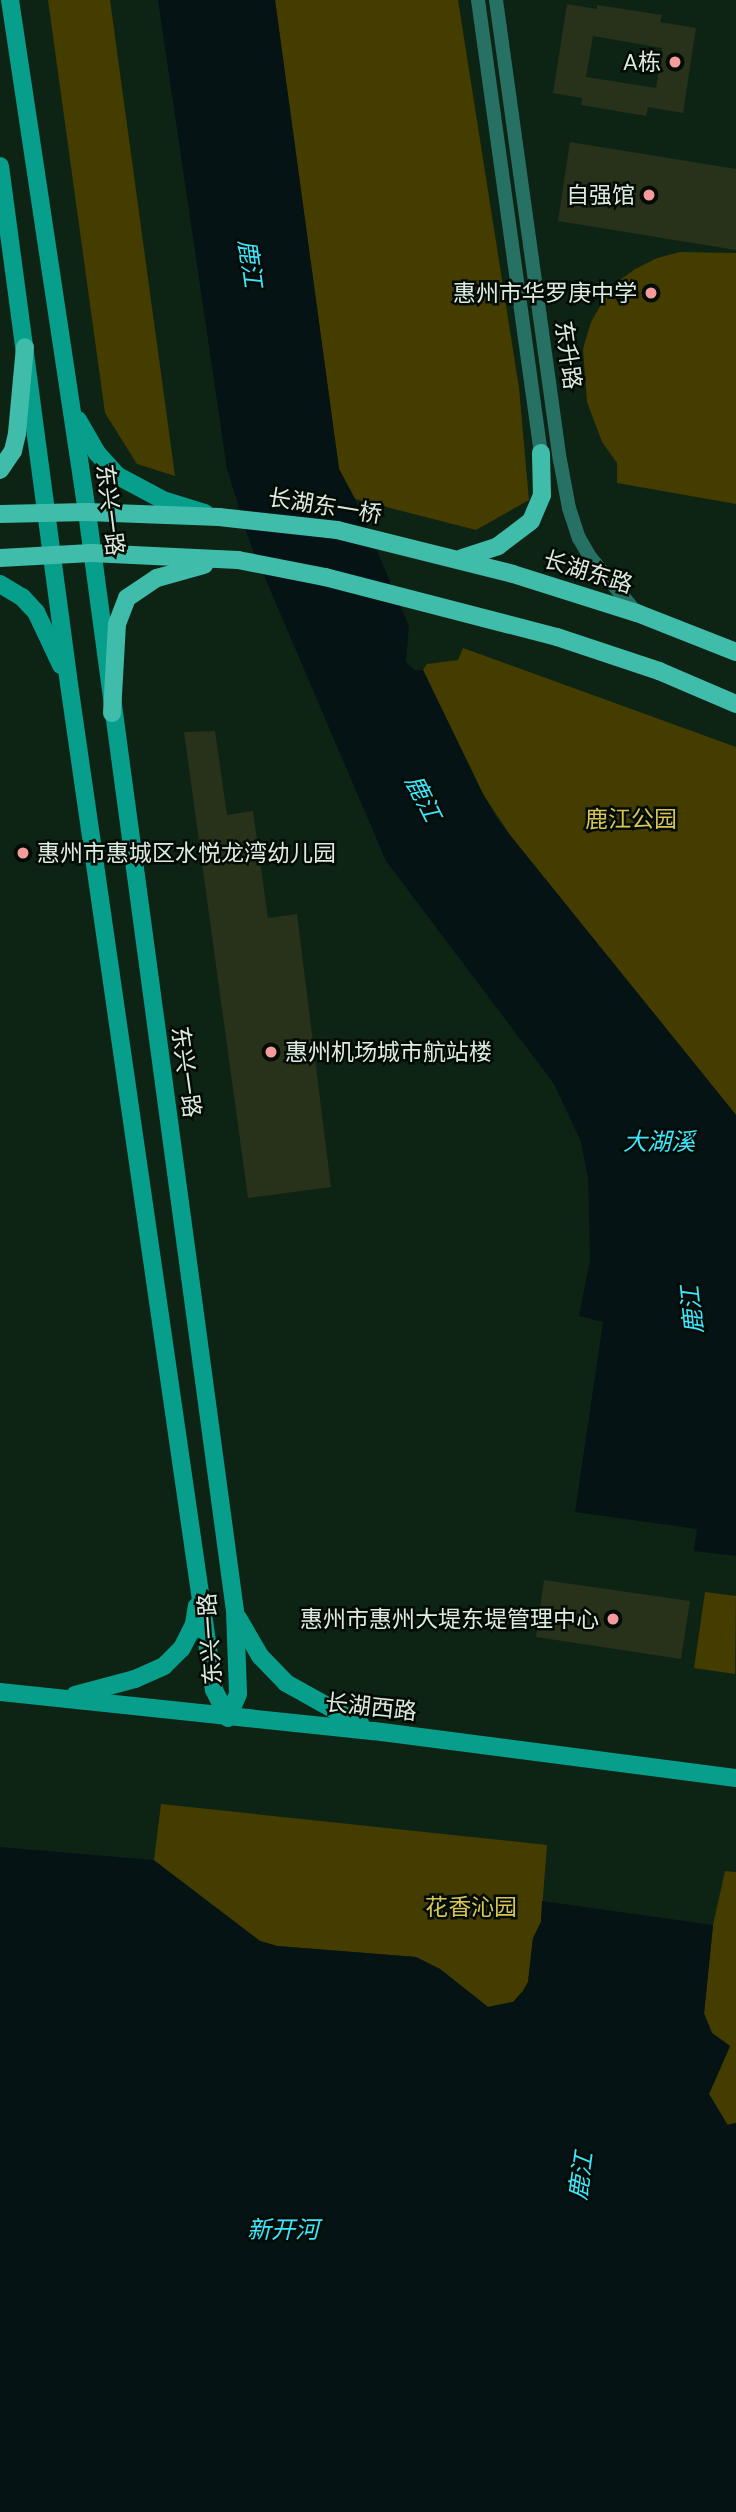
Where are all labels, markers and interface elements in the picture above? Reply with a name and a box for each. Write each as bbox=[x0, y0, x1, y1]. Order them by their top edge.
place label: A栋 bbox=[623, 48, 661, 76]
marker: A栋 bbox=[667, 54, 683, 70]
place label: 自强馆 bbox=[566, 181, 635, 209]
marker: 自强馆 bbox=[641, 187, 657, 203]
water label: 鹿江 bbox=[232, 237, 268, 289]
place label: 惠州市华罗庚中学 bbox=[453, 279, 637, 307]
marker: 惠州市华罗庚中学 bbox=[643, 285, 659, 301]
street label: 东升路 bbox=[550, 319, 586, 391]
street label: 东兴一路 bbox=[91, 463, 129, 557]
street label: 长湖东一桥 bbox=[266, 483, 384, 529]
street label: 长湖东路 bbox=[540, 545, 636, 599]
water label: 鹿江 bbox=[399, 770, 447, 826]
park label: 鹿江公园 bbox=[585, 805, 677, 833]
place label: 惠州市惠城区水悦龙湾幼儿园 bbox=[37, 839, 336, 867]
marker: 惠州市惠城区水悦龙湾幼儿园 bbox=[15, 845, 31, 861]
street label: 东兴一路 bbox=[166, 1025, 206, 1119]
place label: 惠州机场城市航站楼 bbox=[285, 1038, 492, 1066]
marker: 惠州机场城市航站楼 bbox=[263, 1044, 279, 1060]
water label: 大湖溪 bbox=[623, 1128, 695, 1156]
water label: 鹿江 bbox=[675, 1285, 709, 1335]
street label: 东兴一路 bbox=[193, 1592, 227, 1686]
place label: 惠州市惠州大堤东堤管理中心 bbox=[300, 1605, 599, 1633]
marker: 惠州市惠州大堤东堤管理中心 bbox=[605, 1611, 621, 1627]
street label: 长湖西路 bbox=[324, 1688, 418, 1726]
park label: 花香沁园 bbox=[425, 1893, 517, 1921]
water label: 鹿江 bbox=[563, 2150, 599, 2202]
water label: 新开河 bbox=[247, 2216, 319, 2244]

